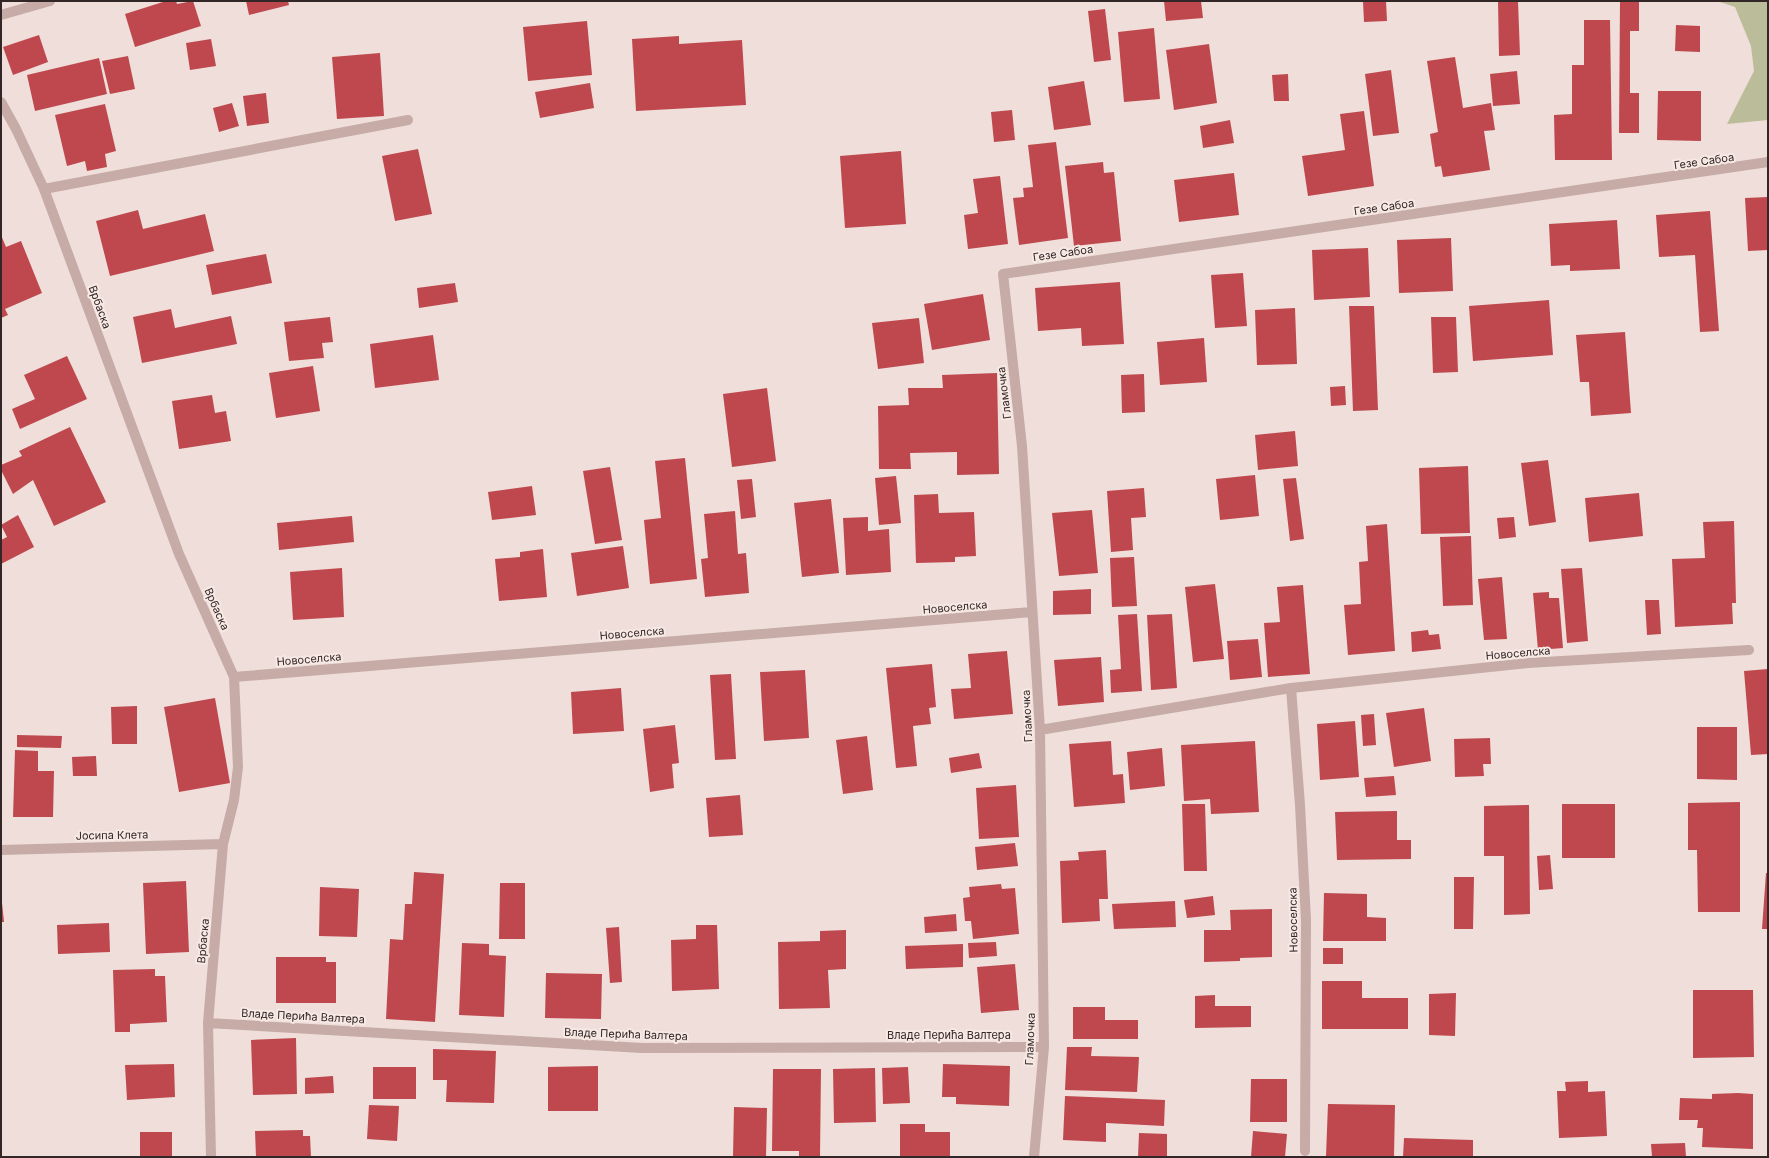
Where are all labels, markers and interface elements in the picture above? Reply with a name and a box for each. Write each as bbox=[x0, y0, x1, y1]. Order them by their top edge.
street label: Гезе Сабоа bbox=[1673, 150, 1735, 172]
street label: Гезе Сабоа bbox=[1353, 196, 1415, 218]
street label: Гезе Сабоа bbox=[1032, 242, 1094, 264]
street label: Врбаска bbox=[86, 283, 114, 331]
street label: Гламочка bbox=[994, 366, 1014, 420]
street label: Врбаска bbox=[201, 586, 233, 632]
street label: Новоселска bbox=[922, 597, 988, 617]
street label: Новоселска bbox=[599, 623, 665, 643]
street label: Новоселска bbox=[1485, 643, 1551, 663]
street label: Новоселска bbox=[276, 649, 342, 669]
street label: Гламочка bbox=[1019, 689, 1035, 743]
street label: Јосипа Клета bbox=[75, 827, 149, 843]
street label: Новоселска bbox=[1285, 887, 1301, 953]
street label: Врбаска bbox=[194, 918, 212, 964]
street label: Владе Перића Валтера bbox=[241, 1006, 365, 1026]
street label: Гламочка bbox=[1022, 1012, 1038, 1066]
street label: Владе Перића Валтера bbox=[564, 1025, 688, 1043]
street label: Владе Перића Валтера bbox=[887, 1028, 1011, 1042]

